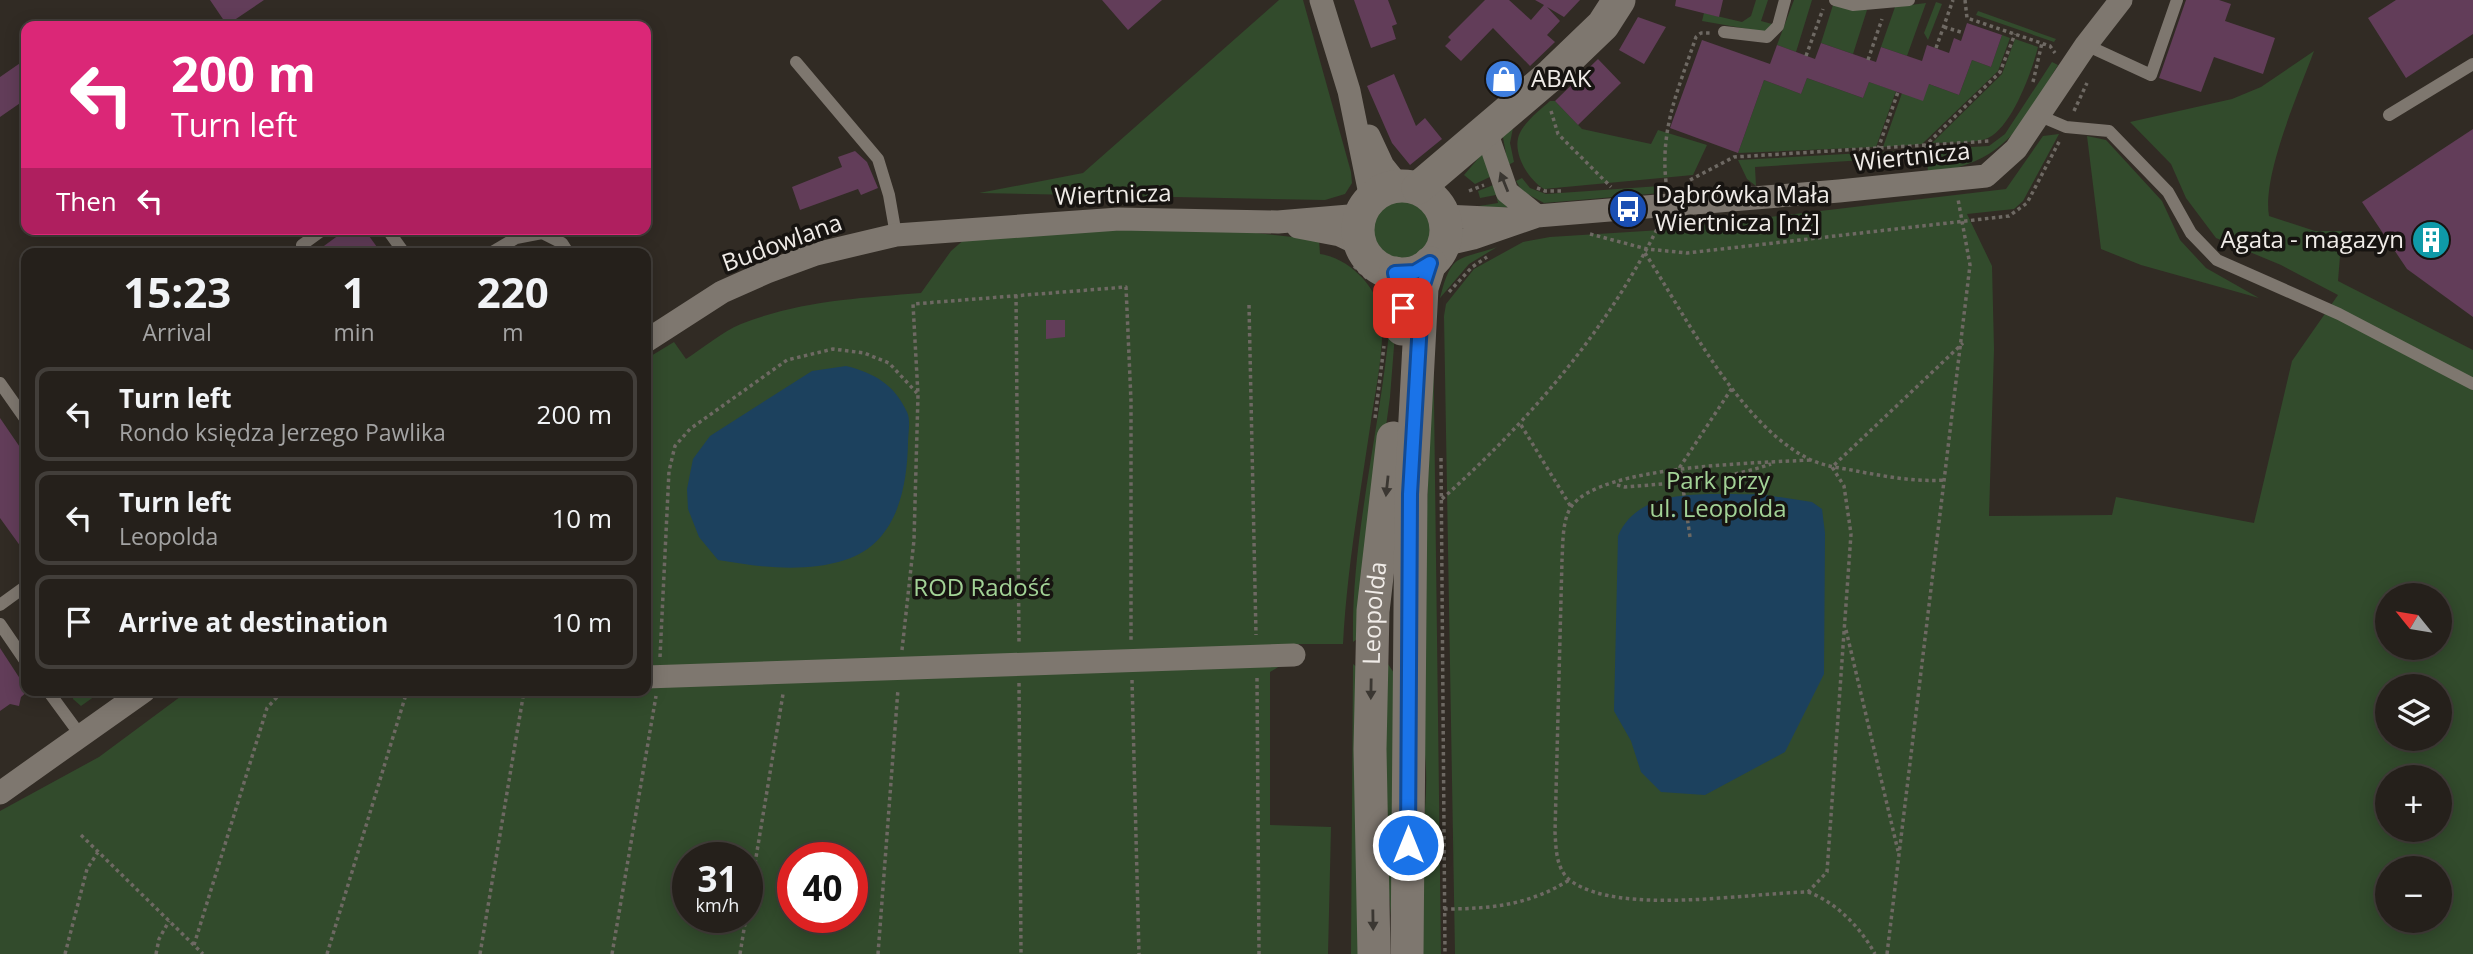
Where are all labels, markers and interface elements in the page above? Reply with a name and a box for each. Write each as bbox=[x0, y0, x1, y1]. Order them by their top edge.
text: 200 m bbox=[171, 40, 316, 106]
icon: left bbox=[56, 49, 147, 140]
shop icon: ABAK bbox=[1483, 58, 1525, 100]
place label: ABAK bbox=[1531, 61, 1592, 94]
text: Turn left bbox=[171, 103, 297, 146]
street label: Wiertnicza bbox=[1852, 133, 1972, 178]
one-way arrow bbox=[1499, 172, 1510, 193]
street label: Wiertnicza bbox=[1054, 175, 1172, 212]
place label: Dąbrówka Mała Wiertnicza [nż] bbox=[1655, 177, 1830, 238]
icon: left bbox=[131, 182, 169, 220]
text: Then bbox=[56, 183, 117, 219]
bus stop icon: Dąbrówka Mała Wiertnicza [nż] bbox=[1607, 188, 1649, 230]
street label: Budowlana bbox=[717, 205, 846, 279]
building icon: Agata - magazyn bbox=[2410, 219, 2452, 261]
place label: Agata - magazyn bbox=[2220, 222, 2404, 255]
text: 15:23 bbox=[123, 263, 231, 320]
text: 1 bbox=[342, 263, 366, 320]
text: 220 bbox=[477, 263, 549, 320]
pin bbox=[1373, 278, 1433, 338]
icon: arrive bbox=[1384, 289, 1422, 327]
text: Arrival bbox=[143, 316, 212, 348]
text: min bbox=[333, 316, 375, 348]
text: m bbox=[502, 316, 523, 348]
text: Turn left bbox=[119, 380, 231, 416]
icon: left bbox=[60, 395, 98, 433]
text: 200 m bbox=[537, 396, 612, 432]
text: Rondo księdza Jerzego Pawlika bbox=[119, 416, 446, 448]
park label: Park przy ul. Leopolda bbox=[1650, 463, 1786, 524]
one-way arrow bbox=[1382, 476, 1393, 498]
text: Turn left bbox=[119, 484, 231, 520]
icon: left bbox=[60, 499, 98, 537]
text: 10 m bbox=[551, 500, 612, 536]
text: Leopolda bbox=[119, 520, 218, 552]
street label: Leopolda bbox=[1354, 559, 1394, 665]
park label: ROD Radość bbox=[913, 570, 1051, 603]
north arrow bbox=[2375, 583, 2452, 660]
map controls bbox=[2375, 583, 2452, 933]
icon: arrive bbox=[60, 603, 98, 641]
text: Arrive at destination bbox=[119, 604, 388, 640]
text: 10 m bbox=[551, 604, 612, 640]
button: layers bbox=[2375, 674, 2452, 751]
one-way arrow bbox=[1365, 679, 1377, 701]
button: + bbox=[2375, 765, 2452, 842]
position arrow bbox=[1371, 808, 1445, 882]
speed limit sign: 40 bbox=[777, 842, 868, 933]
text: 31 bbox=[697, 855, 738, 902]
button: − bbox=[2375, 856, 2452, 933]
text: km/h bbox=[696, 893, 739, 917]
one-way arrow bbox=[1367, 909, 1379, 931]

